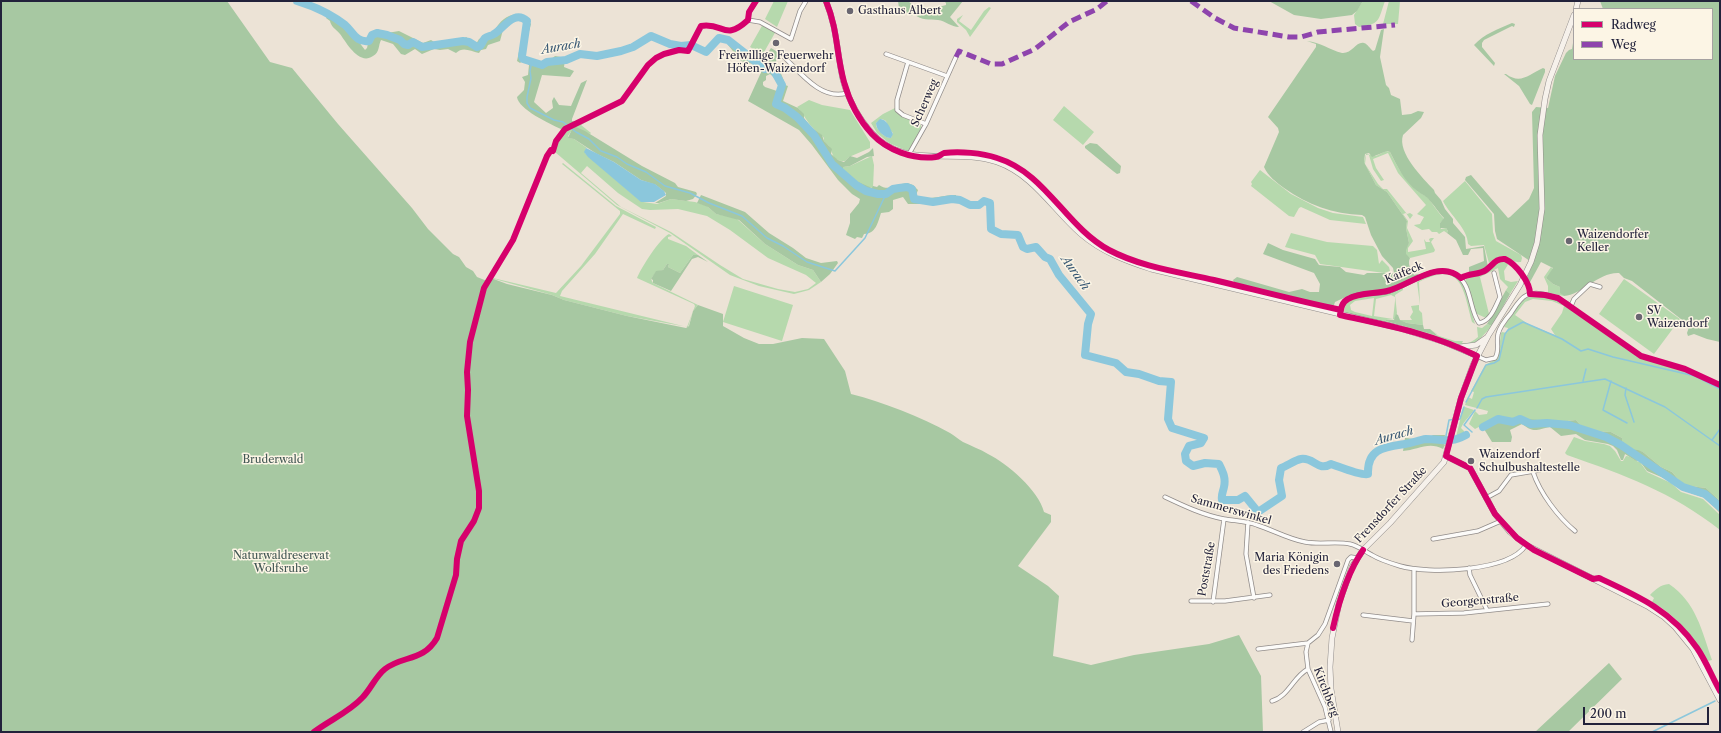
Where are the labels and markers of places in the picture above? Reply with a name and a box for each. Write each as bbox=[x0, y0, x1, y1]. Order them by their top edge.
place label: Gasthaus Albert bbox=[858, 4, 941, 18]
marker: Gasthaus Albert bbox=[845, 6, 855, 16]
marker: Freiwillige Feuerwehr Höfen-Waizendorf bbox=[771, 38, 781, 48]
place label: Freiwillige Feuerwehr Höfen-Waizendorf bbox=[718, 49, 834, 75]
place label: Waizendorfer Keller bbox=[1577, 228, 1649, 254]
marker: Waizendorfer Keller bbox=[1564, 236, 1574, 246]
place label: SV Waizendorf bbox=[1647, 304, 1708, 330]
marker: SV Waizendorf bbox=[1634, 312, 1644, 322]
place label: Waizendorf Schulbushaltestelle bbox=[1479, 448, 1580, 474]
marker: Waizendorf Schulbushaltestelle bbox=[1466, 456, 1476, 466]
place label: Maria Königin des Friedens bbox=[1254, 551, 1329, 577]
marker: Maria Königin des Friedens bbox=[1332, 559, 1342, 569]

